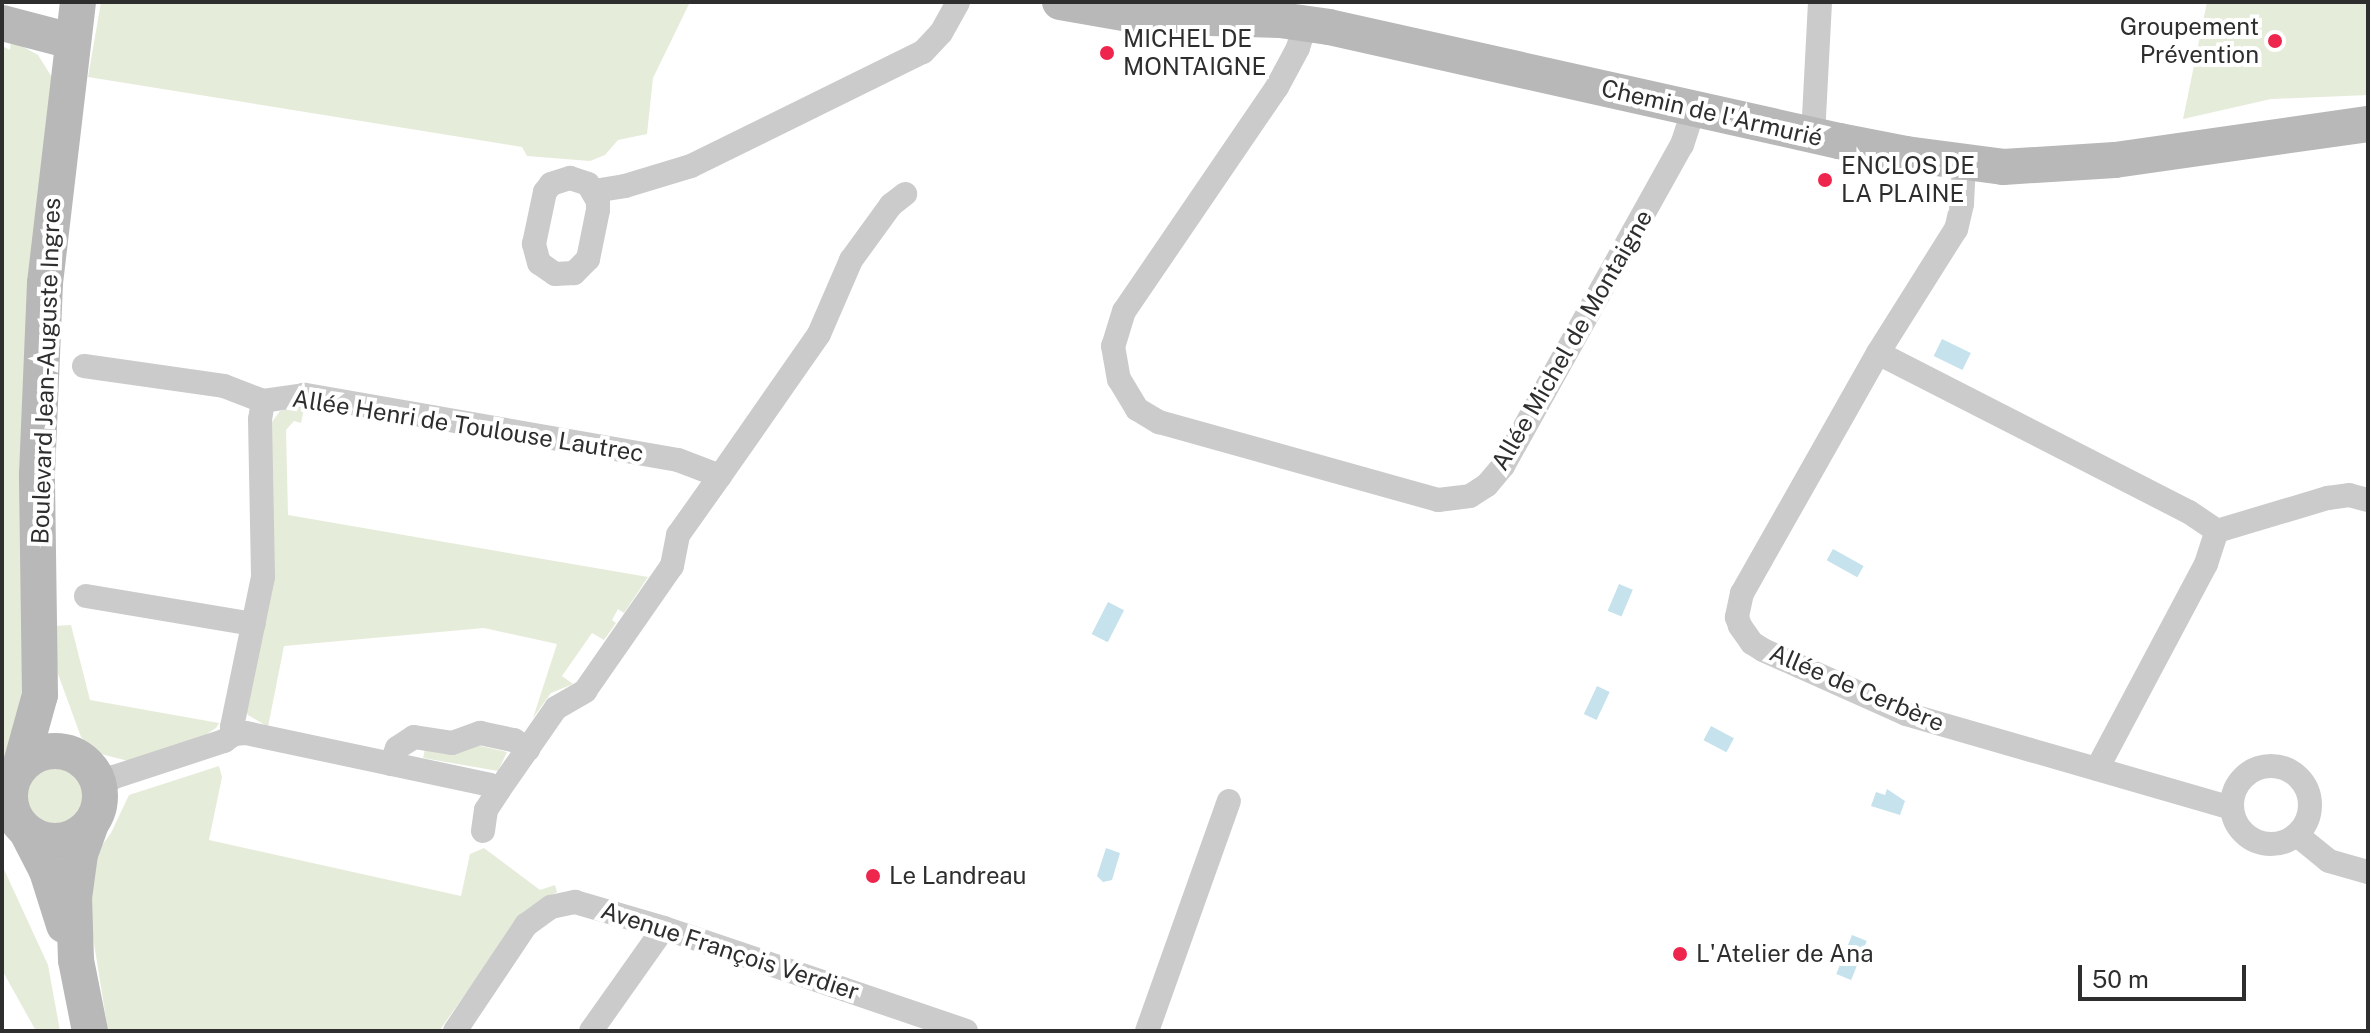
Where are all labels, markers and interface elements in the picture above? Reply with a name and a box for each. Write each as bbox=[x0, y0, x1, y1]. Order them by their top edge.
place label: Groupement Prévention bbox=[2120, 13, 2259, 69]
place label: MICHEL DE MONTAIGNE bbox=[1123, 25, 1267, 81]
marker: Groupement Prévention bbox=[2266, 32, 2284, 50]
marker: MICHEL DE MONTAIGNE bbox=[1098, 44, 1116, 62]
street label: Chemin de l'Armurié bbox=[1598, 73, 1826, 153]
place label: ENCLOS DE LA PLAINE bbox=[1841, 152, 1975, 208]
marker: ENCLOS DE LA PLAINE bbox=[1816, 171, 1834, 189]
street label: Boulevard Jean-Auguste Ingres bbox=[26, 197, 66, 545]
street label: Allée Michel de Montaigne bbox=[1485, 204, 1659, 476]
street label: Allée Henri de Toulouse Lautrec bbox=[290, 384, 646, 468]
street label: Allée de Cerbère bbox=[1765, 638, 1949, 738]
place label: Le Landreau bbox=[889, 862, 1027, 890]
marker: Le Landreau bbox=[864, 867, 882, 885]
street label: Avenue François Verdier bbox=[597, 896, 863, 1006]
place label: L'Atelier de Ana bbox=[1696, 940, 1874, 968]
marker: L'Atelier de Ana bbox=[1671, 945, 1689, 963]
scale bar bbox=[2082, 949, 2250, 999]
text: 50 m bbox=[2092, 965, 2149, 993]

